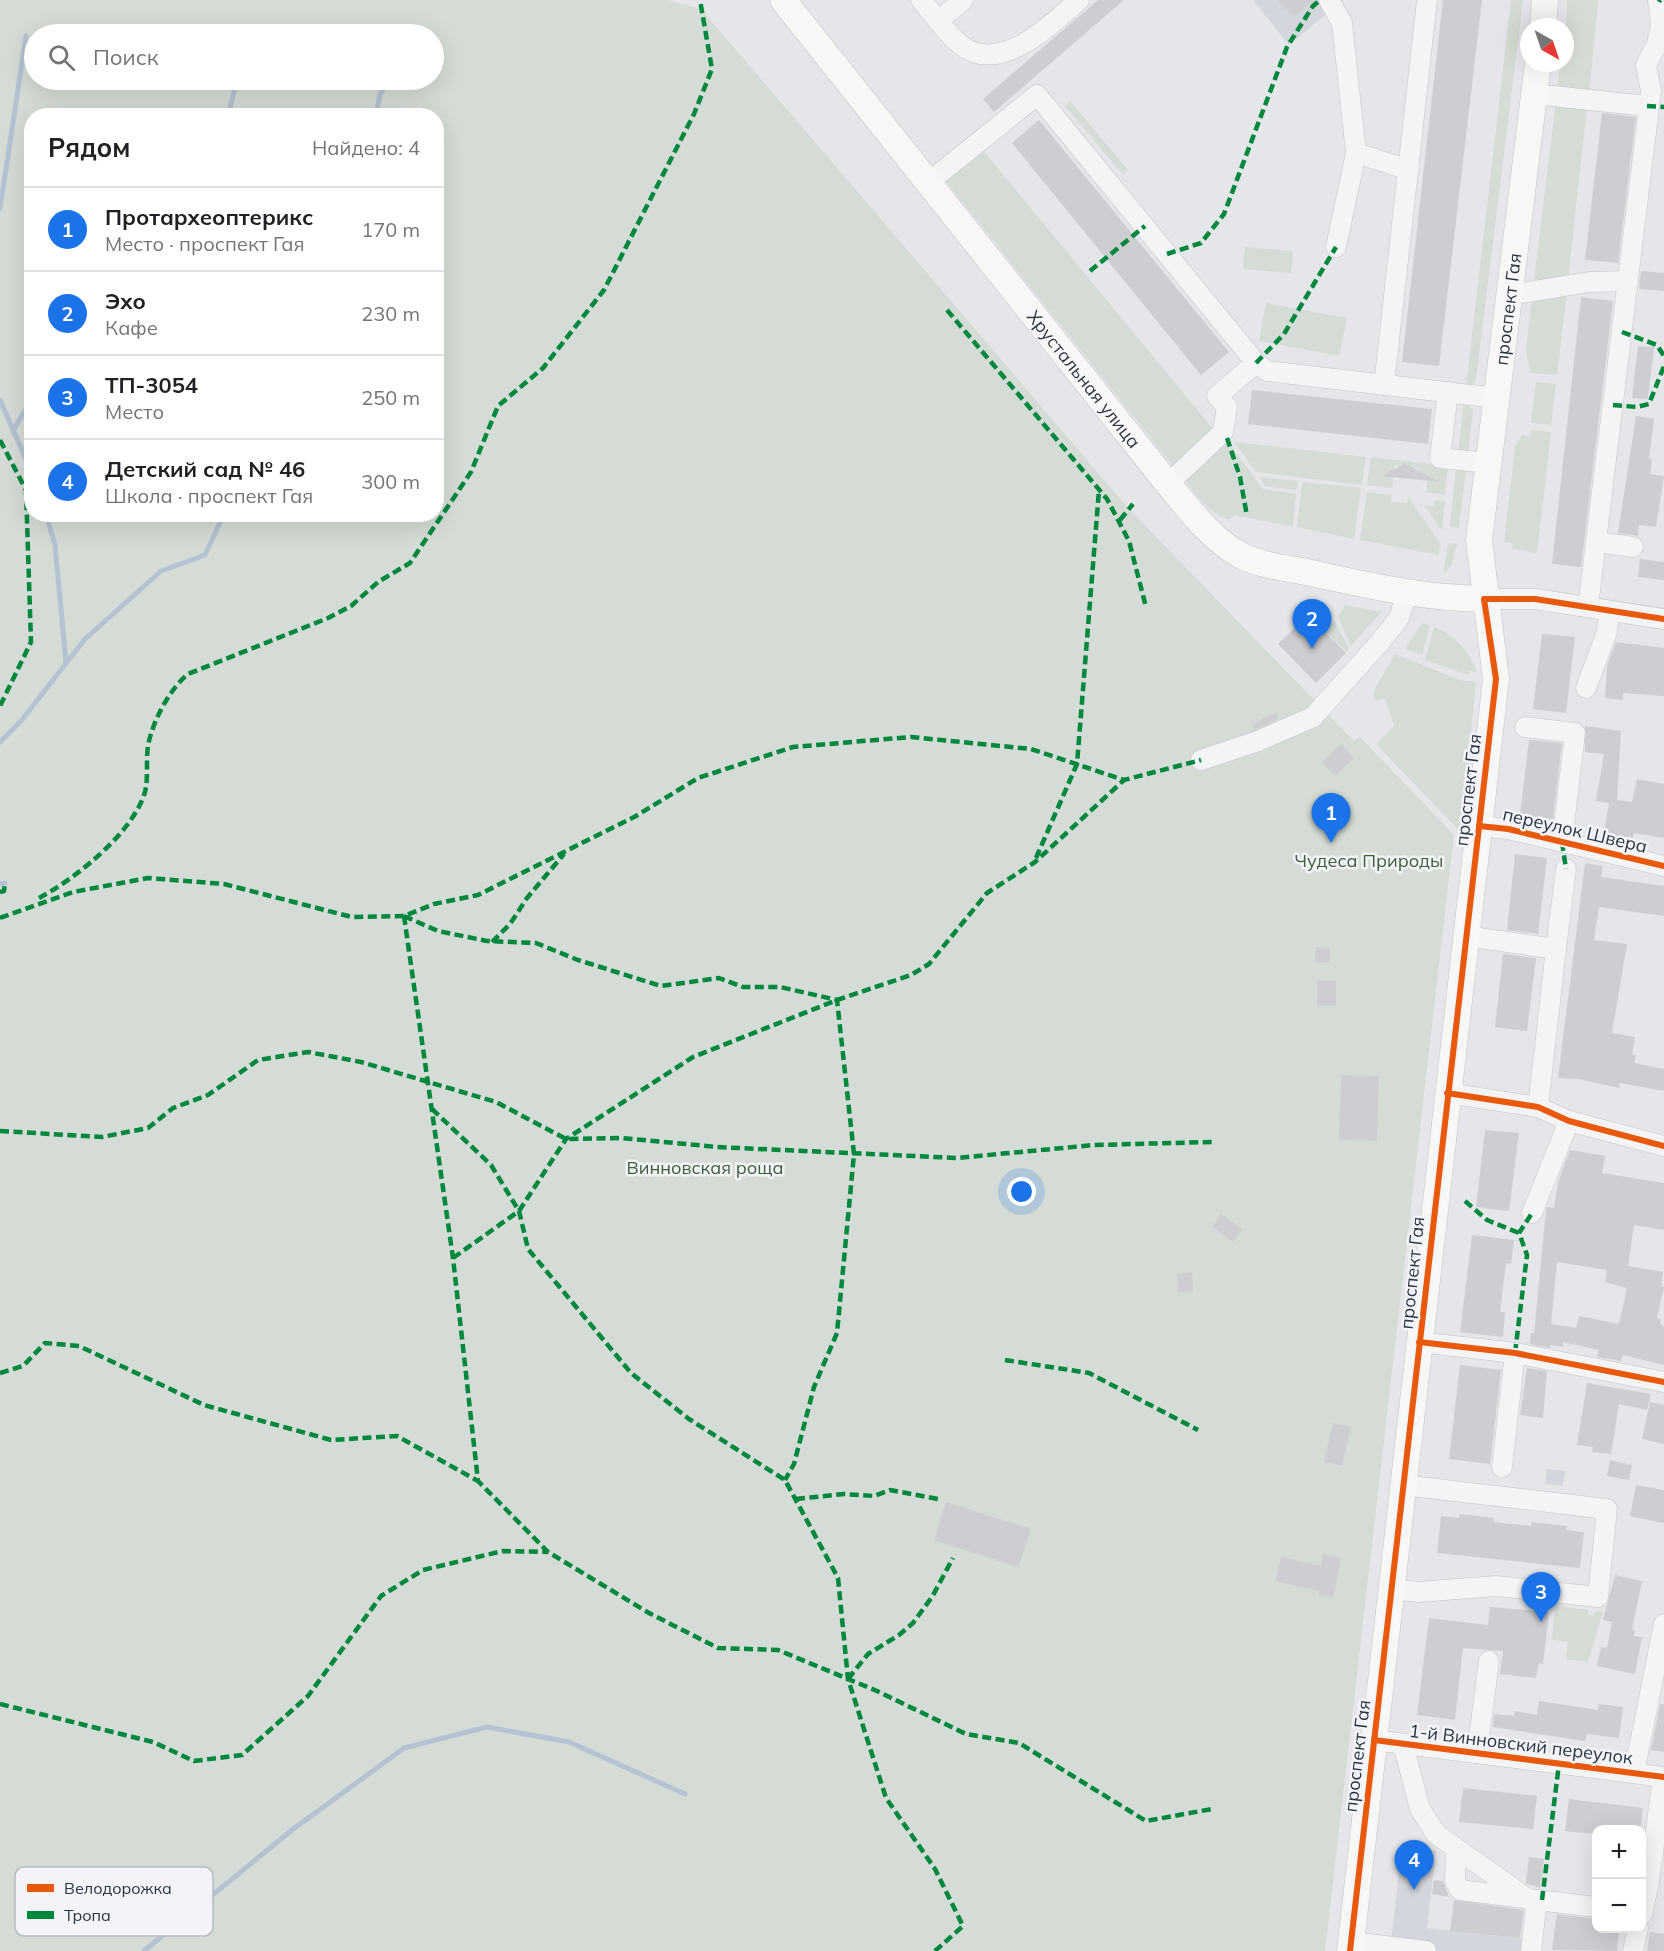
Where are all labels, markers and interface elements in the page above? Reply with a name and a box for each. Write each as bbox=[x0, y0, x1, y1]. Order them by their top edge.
north arrow bbox=[1520, 18, 1574, 72]
search box bbox=[24, 24, 444, 90]
icon: search bbox=[45, 41, 78, 74]
text: Поиск bbox=[93, 43, 159, 71]
text: Рядом bbox=[48, 131, 131, 164]
text: Найдено: 4 bbox=[312, 135, 420, 160]
text: Протархеоптерикс bbox=[105, 203, 313, 231]
text: 1 bbox=[62, 217, 74, 242]
text: 170 m bbox=[361, 217, 420, 242]
text: Место · проспект Гая bbox=[105, 231, 305, 256]
street label: проспект Гая bbox=[1489, 252, 1526, 367]
text: Эхо bbox=[105, 287, 146, 315]
text: 2 bbox=[62, 301, 74, 326]
text: 230 m bbox=[361, 301, 420, 326]
street label: Хрустальная улица bbox=[1022, 305, 1146, 452]
text: Кафе bbox=[105, 315, 158, 340]
text: ТП-3054 bbox=[105, 371, 198, 399]
text: 3 bbox=[62, 385, 74, 410]
text: 250 m bbox=[361, 385, 420, 410]
text: Место bbox=[105, 399, 164, 424]
text: Детский сад № 46 bbox=[105, 455, 305, 483]
text: 4 bbox=[62, 469, 74, 494]
text: 300 m bbox=[361, 469, 420, 494]
text: Школа · проспект Гая bbox=[105, 483, 313, 508]
pin: 2 bbox=[1292, 600, 1332, 649]
street label: проспект Гая bbox=[1450, 733, 1486, 847]
pin: 1 bbox=[1312, 794, 1350, 843]
street label: переулок Швера bbox=[1501, 802, 1649, 858]
park label: Чудеса Природы bbox=[1295, 849, 1443, 872]
park label: Винновская роща bbox=[627, 1156, 783, 1179]
your location bbox=[1007, 1177, 1036, 1206]
street label: проспект Гая bbox=[1395, 1216, 1429, 1330]
pin: 3 bbox=[1522, 1572, 1560, 1622]
street label: проспект Гая bbox=[1339, 1699, 1375, 1813]
street label: 1-й Винновский переулок bbox=[1408, 1719, 1634, 1769]
map controls bbox=[1592, 1825, 1646, 1933]
button: + bbox=[1592, 1825, 1646, 1879]
pin: 4 bbox=[1394, 1840, 1434, 1890]
legend bbox=[15, 1867, 213, 1936]
text: Велодорожка bbox=[64, 1878, 172, 1898]
button: − bbox=[1592, 1879, 1646, 1933]
text: Тропа bbox=[64, 1905, 111, 1925]

